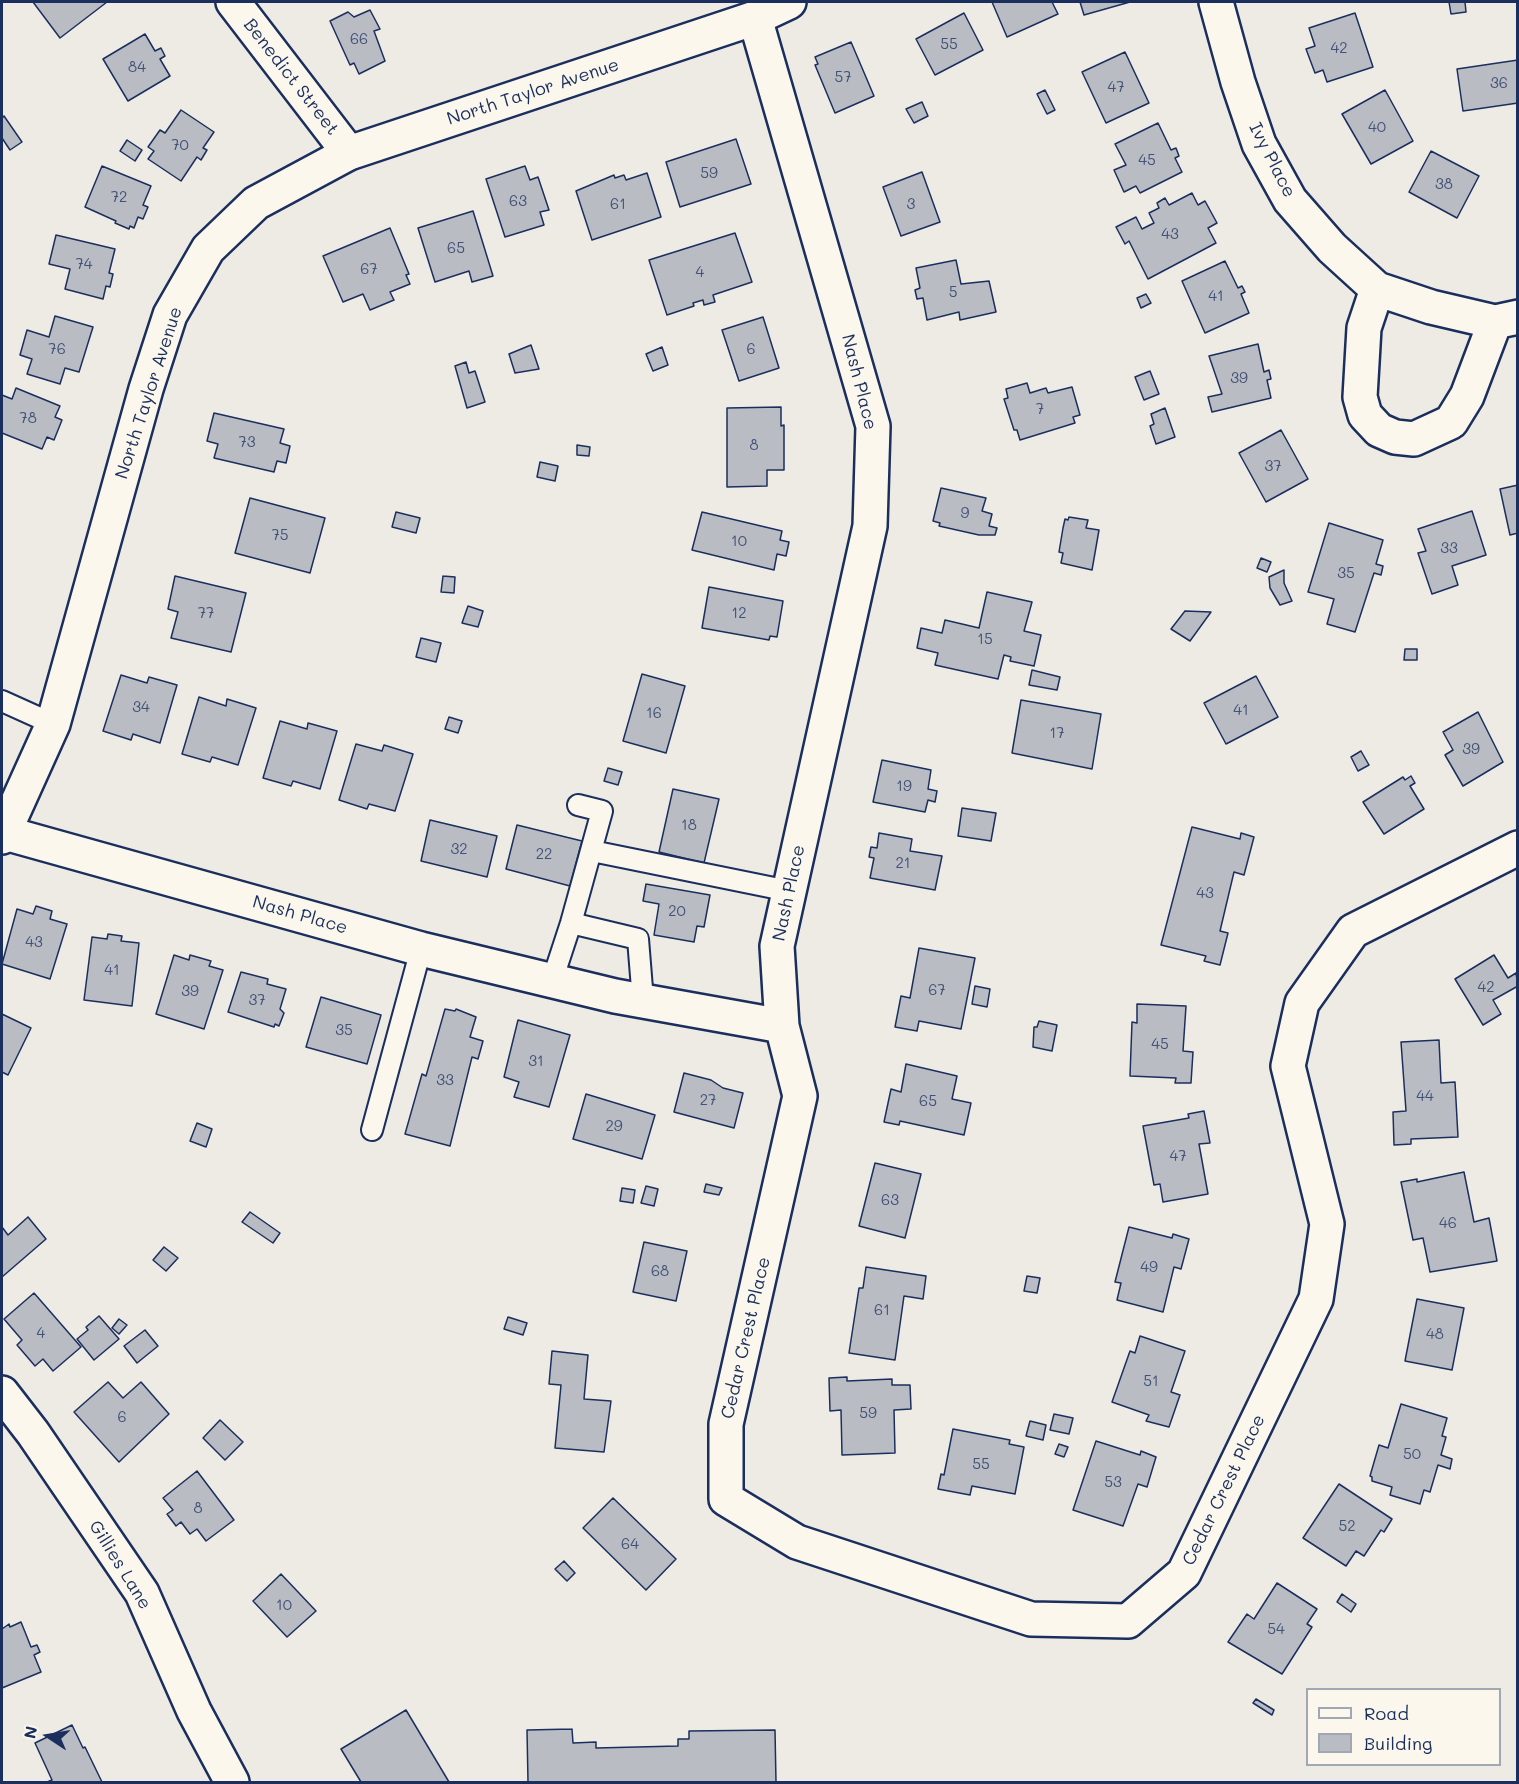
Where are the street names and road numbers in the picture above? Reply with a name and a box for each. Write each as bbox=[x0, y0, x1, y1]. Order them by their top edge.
street label: Benedict Street bbox=[239, 14, 343, 140]
street label: North Taylor Avenue bbox=[444, 54, 622, 130]
street label: Ivy Place bbox=[1244, 119, 1300, 201]
street label: North Taylor Avenue bbox=[111, 304, 187, 482]
street label: Nash Place bbox=[837, 332, 881, 432]
street label: Nash Place bbox=[768, 843, 810, 943]
street label: Nash Place bbox=[250, 891, 350, 939]
street label: Cedar Crest Place bbox=[717, 1255, 775, 1421]
street label: Cedar Crest Place bbox=[1178, 1411, 1270, 1569]
street label: Gillies Lane bbox=[84, 1517, 156, 1613]

